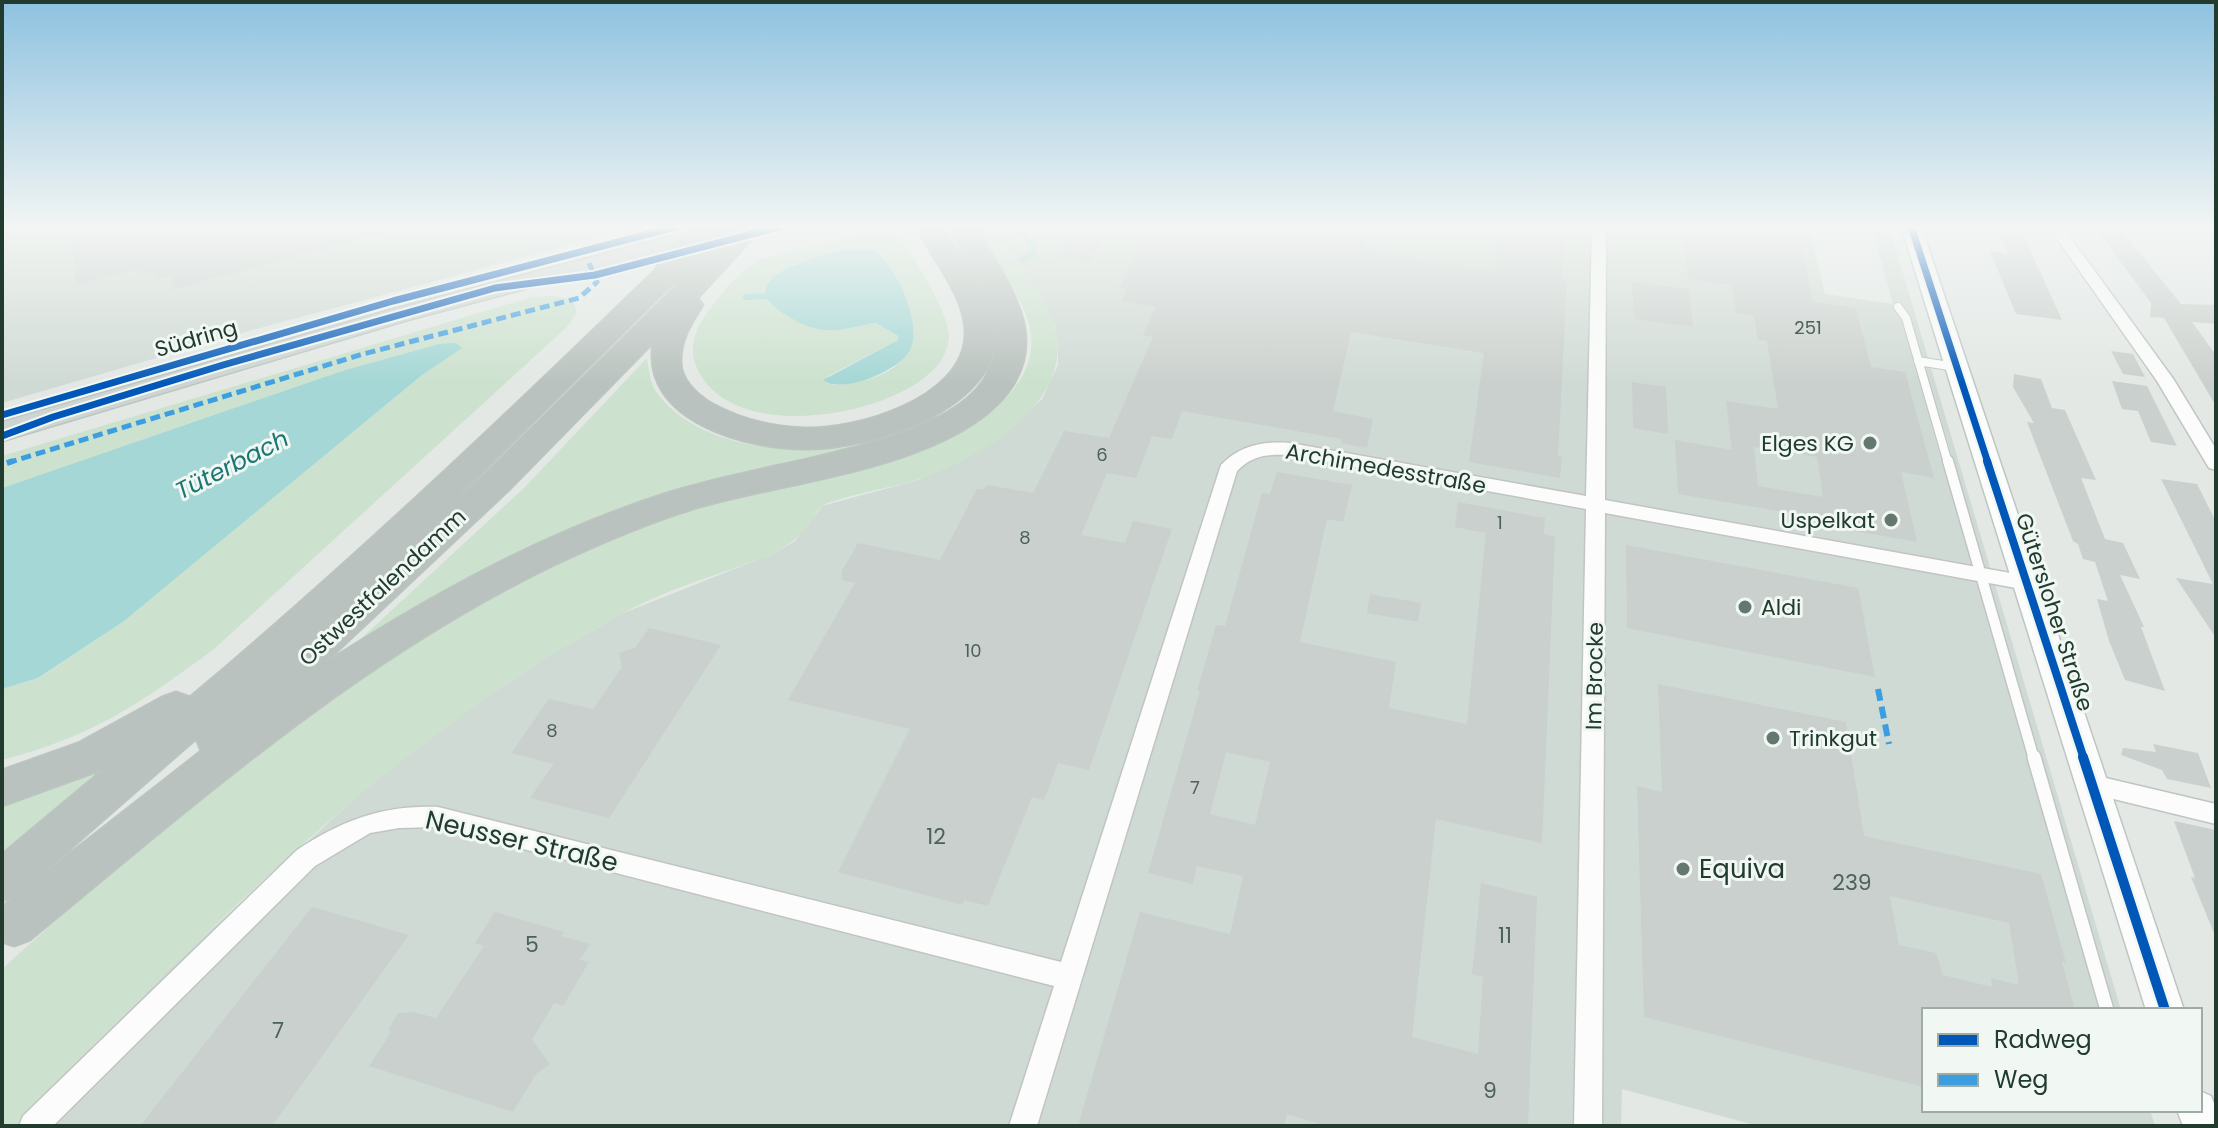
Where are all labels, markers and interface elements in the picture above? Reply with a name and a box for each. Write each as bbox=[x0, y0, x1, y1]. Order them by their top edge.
street label: Südring bbox=[151, 312, 241, 365]
house number: 251 bbox=[1794, 315, 1822, 340]
water label: Tüterbach bbox=[169, 422, 294, 507]
place label: Elges KG bbox=[1761, 428, 1854, 459]
marker: Elges KG bbox=[1861, 434, 1879, 452]
street label: Archimedesstraße bbox=[1283, 436, 1489, 501]
house number: 6 bbox=[1096, 442, 1108, 467]
street label: Ostwestfalendamm bbox=[292, 502, 473, 673]
place label: Uspelkat bbox=[1781, 505, 1875, 536]
street label: Gütersloher Straße bbox=[2008, 509, 2101, 715]
house number: 1 bbox=[1497, 510, 1503, 535]
marker: Uspelkat bbox=[1882, 511, 1900, 529]
house number: 8 bbox=[1019, 525, 1031, 550]
place label: Aldi bbox=[1761, 592, 1802, 623]
marker: Aldi bbox=[1736, 598, 1754, 616]
street label: Im Brocke bbox=[1578, 622, 1611, 730]
house number: 10 bbox=[964, 638, 982, 663]
house number: 8 bbox=[546, 718, 558, 743]
place label: Trinkgut bbox=[1789, 723, 1877, 754]
marker: Trinkgut bbox=[1764, 729, 1782, 747]
house number: 7 bbox=[1190, 775, 1200, 800]
street label: Neusser Straße bbox=[422, 801, 622, 881]
house number: 12 bbox=[926, 821, 946, 852]
place label: Equiva bbox=[1699, 851, 1785, 887]
marker: Equiva bbox=[1674, 860, 1692, 878]
house number: 239 bbox=[1832, 867, 1872, 898]
house number: 11 bbox=[1498, 920, 1512, 951]
house number: 5 bbox=[525, 929, 539, 960]
legend bbox=[1922, 1008, 2202, 1112]
house number: 7 bbox=[272, 1015, 284, 1046]
text: Radweg bbox=[1994, 1023, 2092, 1056]
text: Weg bbox=[1994, 1063, 2049, 1096]
house number: 9 bbox=[1483, 1075, 1497, 1106]

